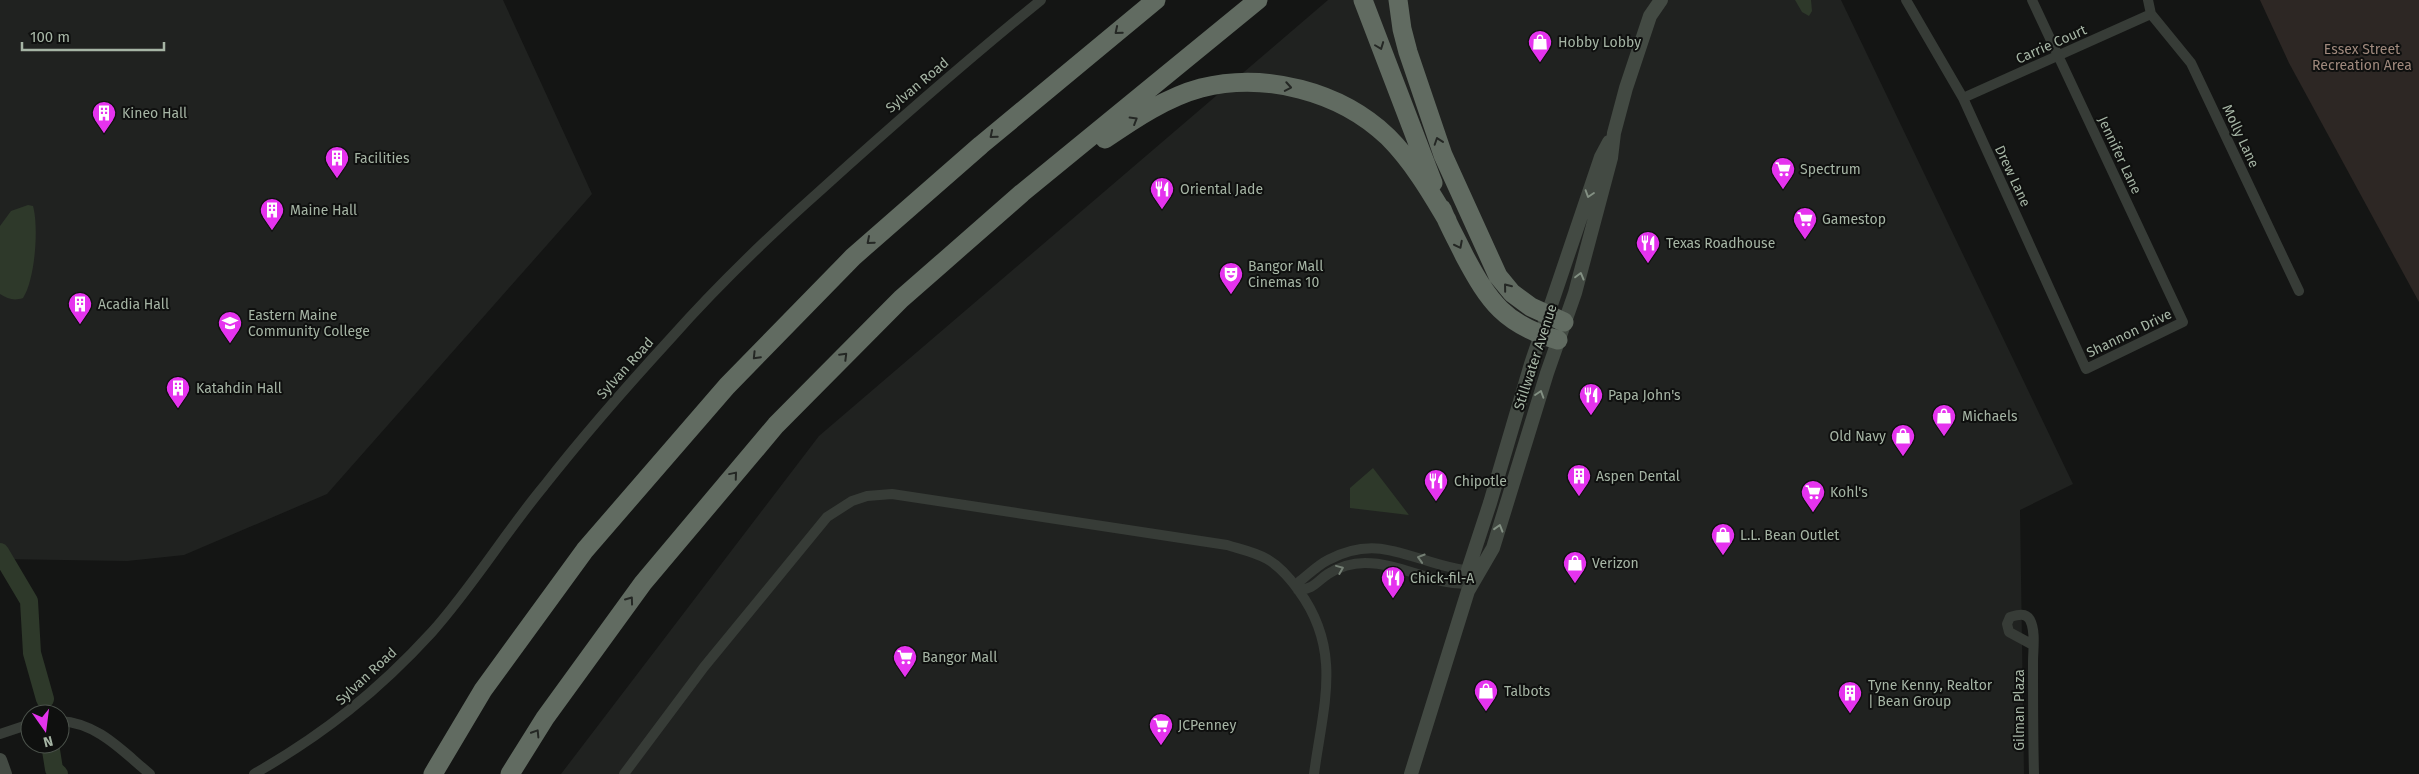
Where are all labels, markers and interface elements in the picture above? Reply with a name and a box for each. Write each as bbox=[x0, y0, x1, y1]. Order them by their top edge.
scale bar bbox=[22, 20, 165, 52]
street label: Carrie Court bbox=[2013, 21, 2090, 68]
one-way arrow bbox=[1115, 26, 1124, 34]
text: 100 m bbox=[30, 28, 70, 46]
shop icon: Hobby Lobby bbox=[1527, 29, 1553, 63]
place label: Hobby Lobby bbox=[1558, 34, 1641, 51]
one-way arrow bbox=[1374, 41, 1384, 49]
park label: Essex Street Recreation Area bbox=[2312, 41, 2412, 74]
street label: Sylvan Road bbox=[882, 54, 952, 117]
one-way arrow bbox=[1284, 81, 1293, 91]
building icon: Kineo Hall bbox=[91, 100, 117, 134]
street label: Molly Lane bbox=[2218, 102, 2263, 171]
place label: Kineo Hall bbox=[122, 105, 187, 122]
street label: Jennifer Lane bbox=[2094, 114, 2145, 197]
one-way arrow bbox=[1129, 117, 1138, 127]
one-way arrow bbox=[990, 129, 999, 137]
one-way arrow bbox=[1434, 137, 1444, 145]
street label: Drew Lane bbox=[1991, 143, 2034, 210]
building icon: Facilities bbox=[324, 145, 350, 179]
place label: Facilities bbox=[354, 150, 410, 167]
supermarket icon: Spectrum bbox=[1770, 156, 1796, 190]
place label: Spectrum bbox=[1800, 161, 1861, 178]
restaurant icon: Oriental Jade bbox=[1149, 176, 1175, 210]
place label: Oriental Jade bbox=[1180, 181, 1263, 198]
one-way arrow bbox=[1585, 189, 1595, 197]
building icon: Maine Hall bbox=[259, 197, 285, 231]
place label: Maine Hall bbox=[290, 202, 357, 219]
supermarket icon: Gamestop bbox=[1792, 206, 1818, 240]
place label: Gamestop bbox=[1822, 211, 1886, 228]
restaurant icon: Texas Roadhouse bbox=[1635, 230, 1661, 264]
place label: Texas Roadhouse bbox=[1666, 235, 1775, 252]
one-way arrow bbox=[867, 236, 876, 245]
one-way arrow bbox=[1453, 240, 1463, 249]
place label: Bangor Mall Cinemas 10 bbox=[1248, 258, 1323, 291]
theatre icon: Bangor Mall Cinemas 10 bbox=[1218, 261, 1244, 295]
one-way arrow bbox=[1574, 272, 1585, 281]
one-way arrow bbox=[1505, 284, 1513, 293]
building icon: Acadia Hall bbox=[67, 291, 93, 325]
place label: Acadia Hall bbox=[98, 296, 169, 313]
street label: Stillwater Avenue bbox=[1510, 302, 1561, 412]
street label: Shannon Drive bbox=[2084, 305, 2175, 361]
place label: Eastern Maine Community College bbox=[248, 307, 370, 340]
school or university icon: Eastern Maine Community College bbox=[217, 310, 243, 344]
street label: Sylvan Road bbox=[593, 334, 657, 403]
one-way arrow bbox=[753, 351, 762, 360]
one-way arrow bbox=[838, 353, 847, 362]
building icon: Katahdin Hall bbox=[165, 375, 191, 409]
place label: Katahdin Hall bbox=[196, 380, 282, 397]
restaurant icon: Papa John's bbox=[1578, 382, 1604, 416]
place label: Papa John's bbox=[1608, 387, 1681, 404]
one-way arrow bbox=[1534, 391, 1544, 399]
shop icon: Michaels bbox=[1931, 403, 1957, 437]
place label: Michaels bbox=[1962, 408, 2018, 425]
shop icon: Old Navy bbox=[1890, 423, 1916, 457]
place label: Old Navy bbox=[1829, 428, 1886, 445]
building icon: Aspen Dental bbox=[1566, 463, 1592, 497]
restaurant icon: Chipotle bbox=[1423, 468, 1449, 502]
place label: Aspen Dental bbox=[1596, 468, 1680, 485]
one-way arrow bbox=[728, 472, 736, 481]
place label: Chipotle bbox=[1454, 473, 1507, 490]
supermarket icon: Kohl's bbox=[1800, 479, 1826, 513]
place label: Kohl's bbox=[1830, 484, 1868, 501]
shop icon: L.L. Bean Outlet bbox=[1710, 522, 1736, 556]
one-way arrow bbox=[1493, 524, 1503, 532]
place label: L.L. Bean Outlet bbox=[1740, 527, 1840, 544]
shop icon: Verizon bbox=[1562, 550, 1588, 584]
one-way arrow bbox=[1417, 553, 1425, 563]
place label: Verizon bbox=[1592, 555, 1639, 572]
one-way arrow bbox=[1335, 564, 1344, 575]
restaurant icon: Chick-fil-A bbox=[1380, 565, 1406, 599]
place label: Chick-fil-A bbox=[1410, 570, 1474, 587]
one-way arrow bbox=[624, 597, 633, 606]
street label: Sylvan Road bbox=[332, 644, 400, 709]
supermarket icon: Bangor Mall bbox=[892, 644, 918, 678]
place label: Bangor Mall bbox=[922, 649, 997, 666]
street label: Gilman Plaza bbox=[2011, 669, 2028, 751]
place label: Tyne Kenny, Realtor | Bean Group bbox=[1868, 677, 1993, 710]
shop icon: Talbots bbox=[1473, 678, 1499, 712]
building icon: Tyne Kenny, Realtor | Bean Group bbox=[1837, 680, 1863, 714]
place label: Talbots bbox=[1504, 683, 1551, 700]
north arrow bbox=[20, 704, 70, 754]
supermarket icon: JCPenney bbox=[1148, 712, 1174, 746]
place label: JCPenney bbox=[1178, 717, 1236, 734]
one-way arrow bbox=[529, 729, 539, 738]
text: N bbox=[41, 732, 55, 751]

